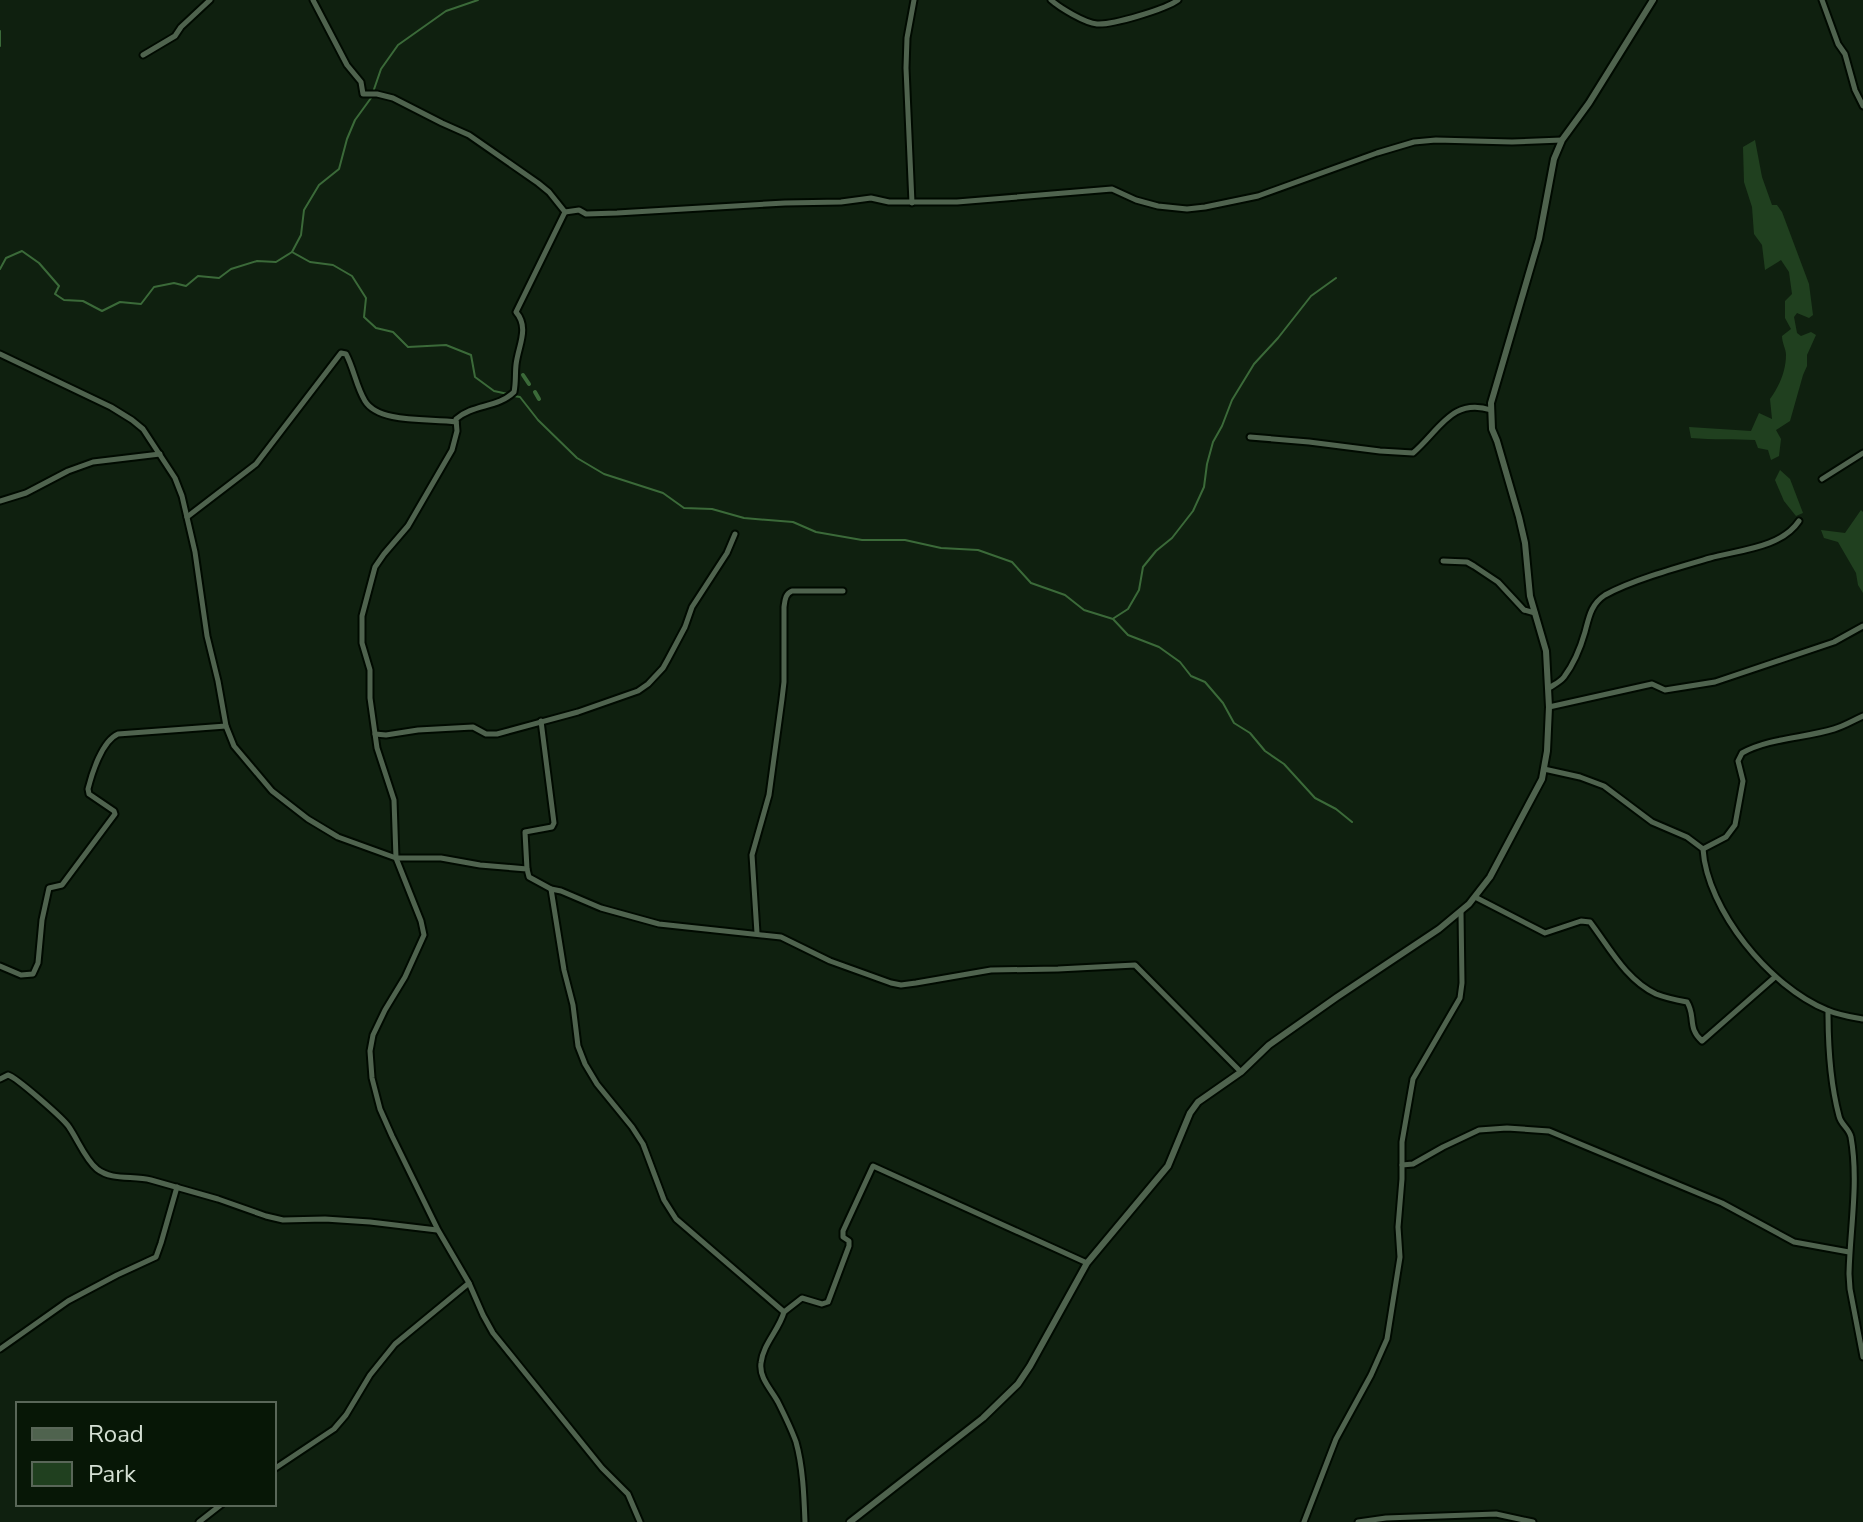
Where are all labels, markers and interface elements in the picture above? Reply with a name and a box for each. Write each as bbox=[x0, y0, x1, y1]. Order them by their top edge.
legend bbox=[16, 1402, 276, 1506]
text: Road bbox=[88, 1418, 144, 1450]
text: Park bbox=[88, 1458, 137, 1490]

